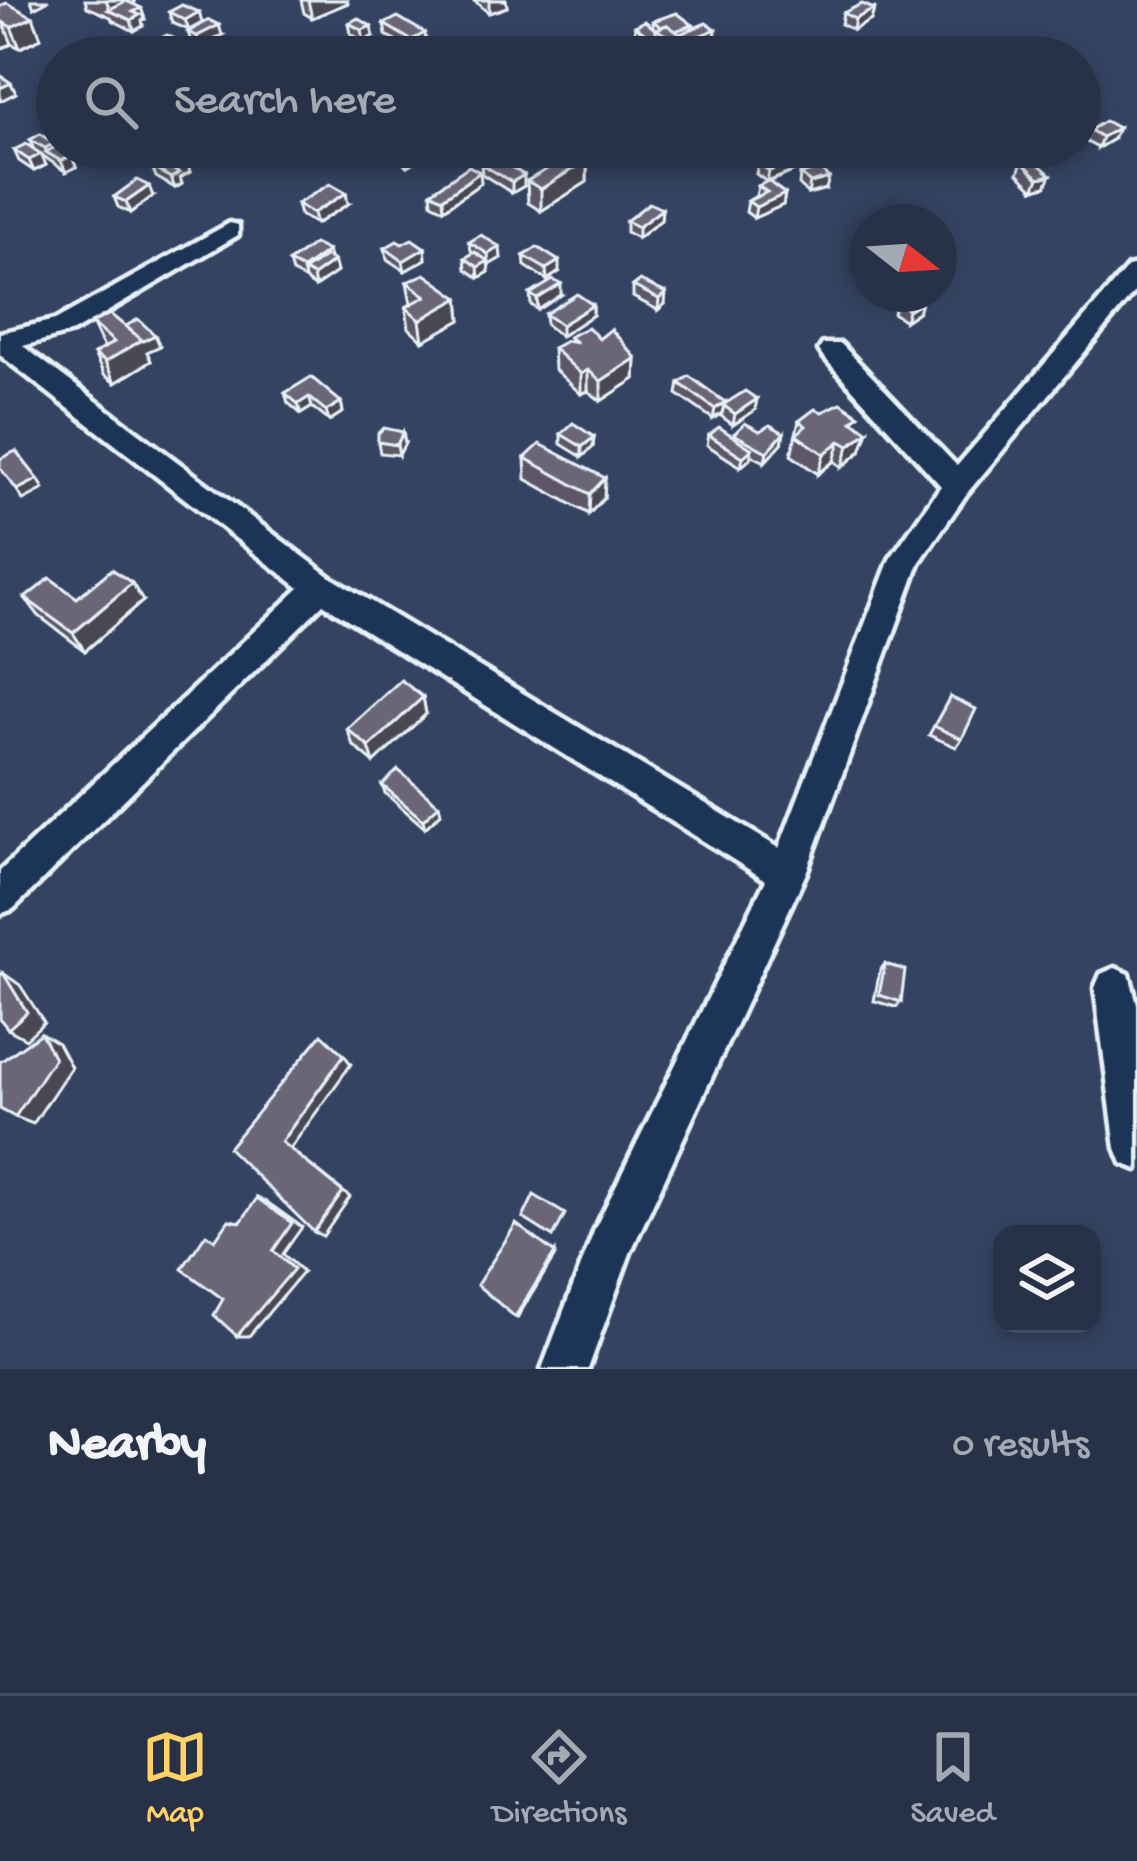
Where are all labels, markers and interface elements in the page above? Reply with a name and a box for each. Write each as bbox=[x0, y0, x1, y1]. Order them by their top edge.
search box bbox=[36, 36, 1101, 168]
icon: search bbox=[78, 69, 144, 135]
text: Search here bbox=[174, 76, 396, 129]
north arrow bbox=[849, 204, 957, 312]
map controls bbox=[993, 1225, 1101, 1333]
button: layers bbox=[993, 1225, 1101, 1333]
text: Nearby bbox=[48, 1417, 206, 1477]
text: 0 results bbox=[952, 1424, 1089, 1470]
tab: Map bbox=[142, 1724, 208, 1834]
tab: Directions bbox=[492, 1724, 626, 1834]
tab: Saved bbox=[910, 1724, 995, 1834]

